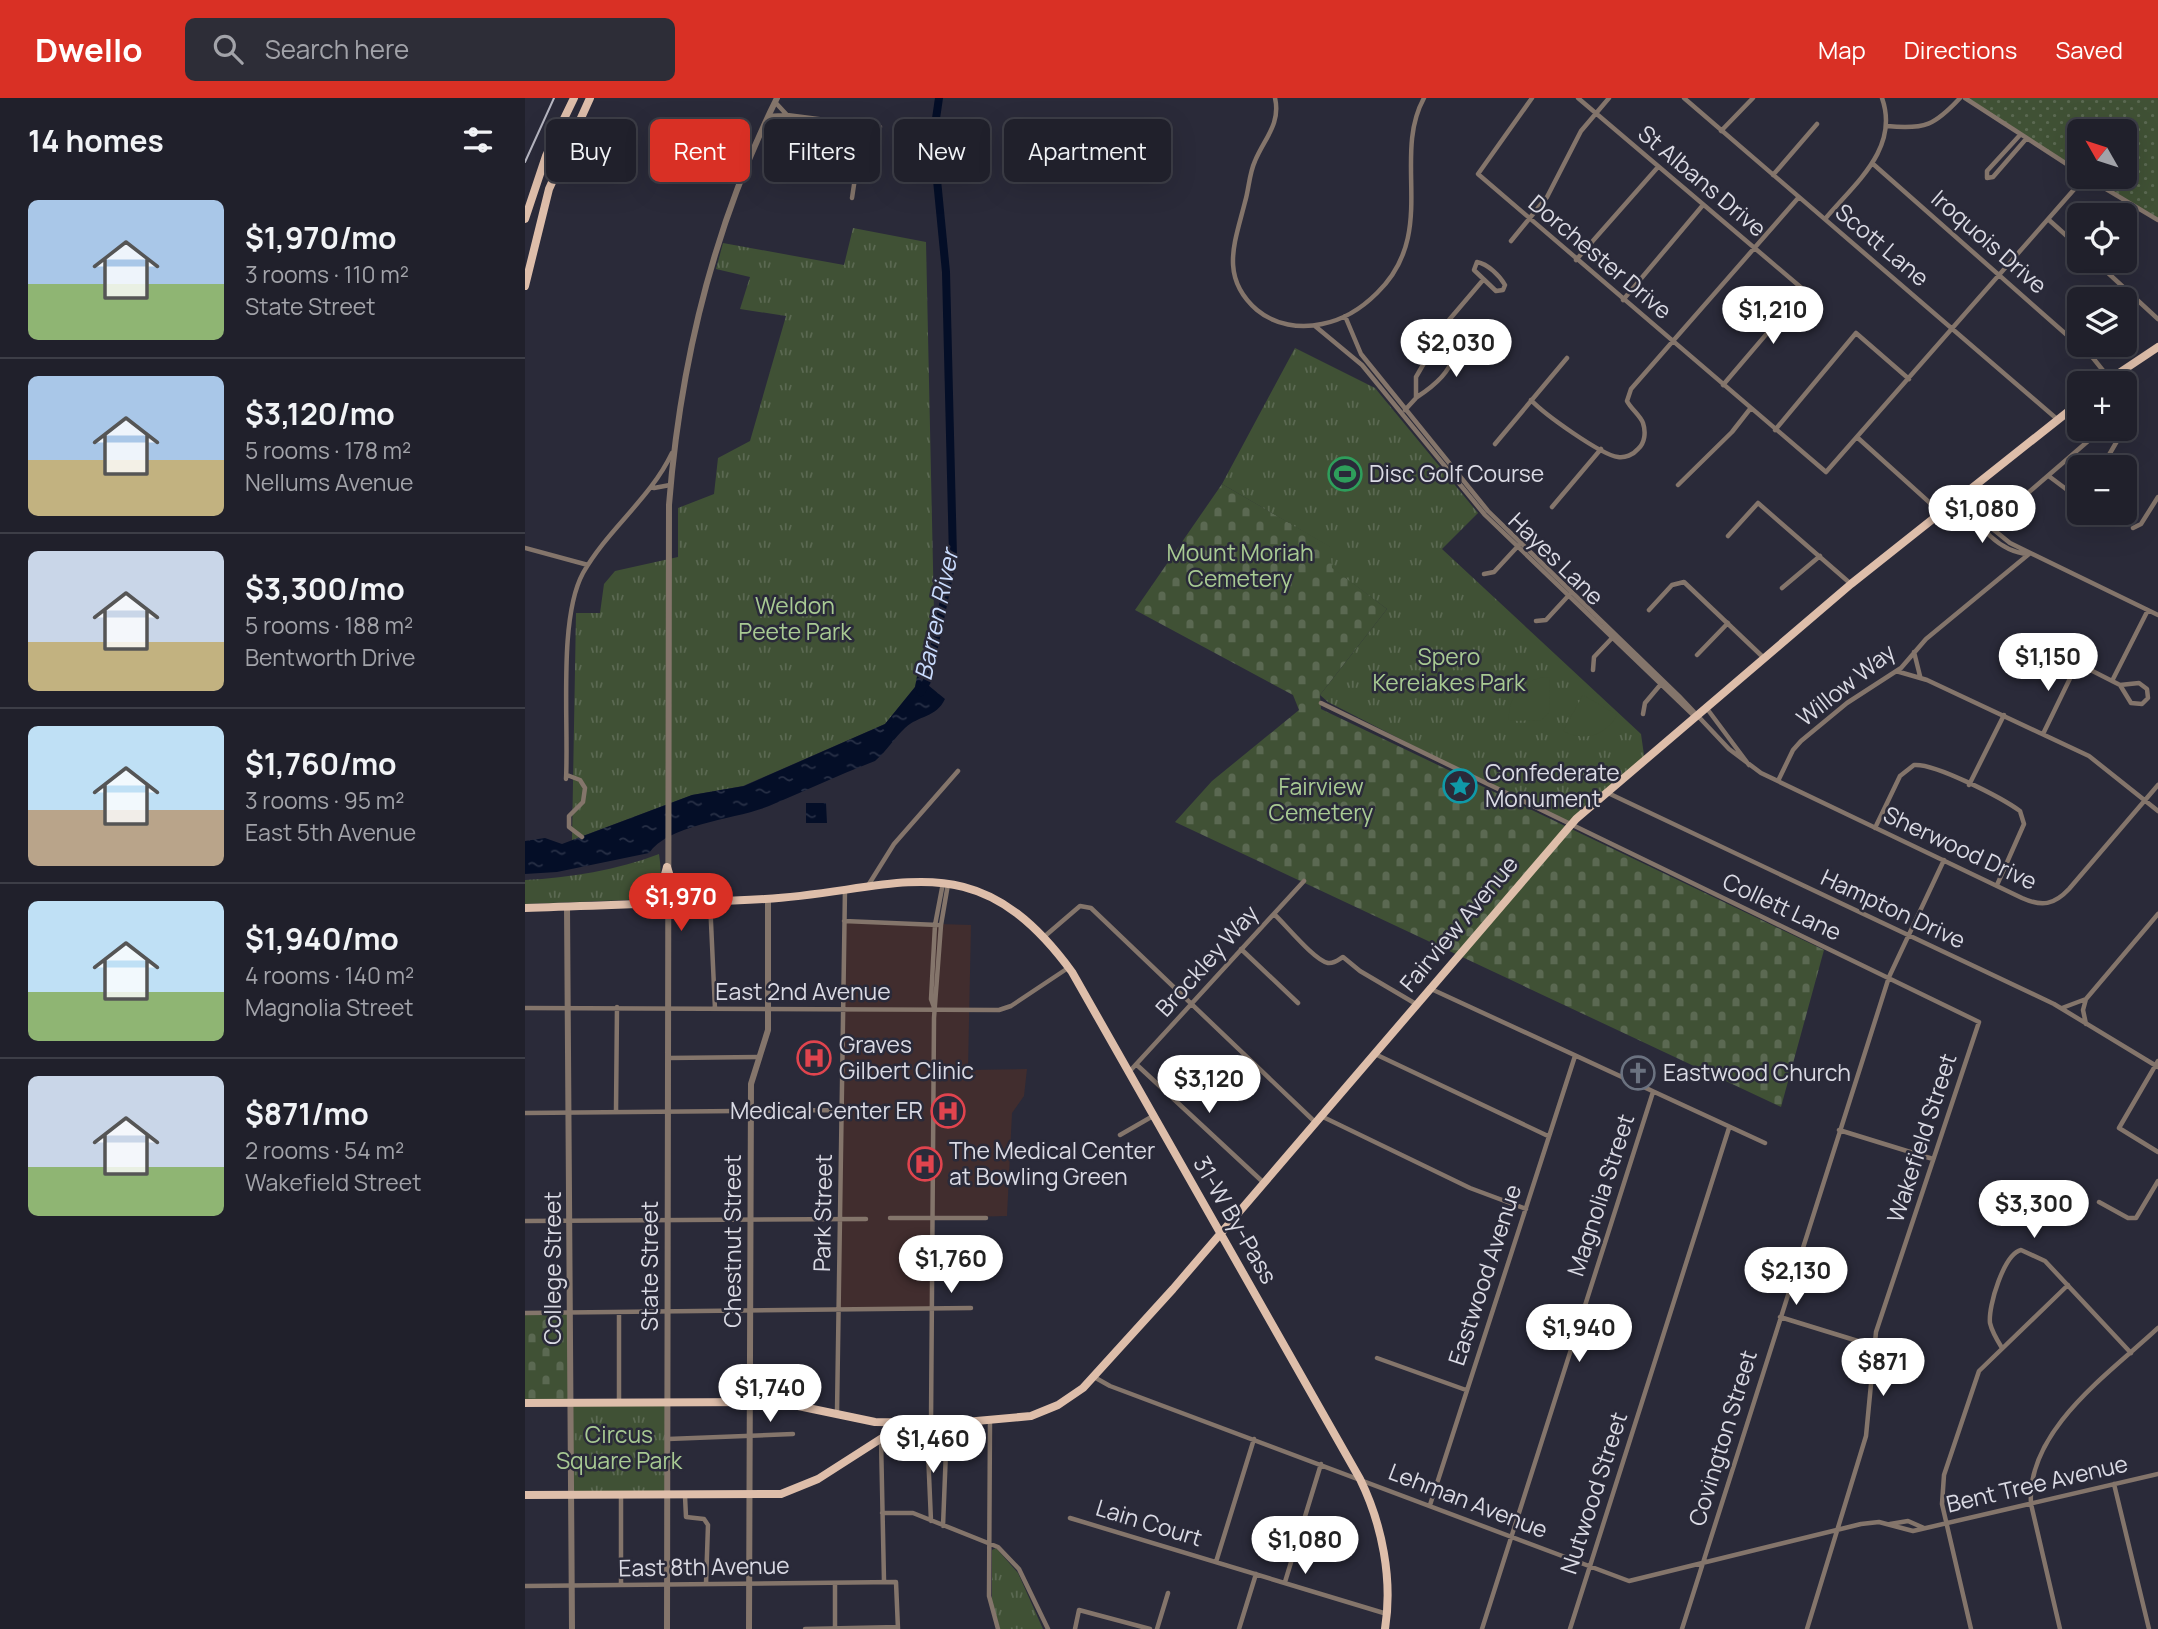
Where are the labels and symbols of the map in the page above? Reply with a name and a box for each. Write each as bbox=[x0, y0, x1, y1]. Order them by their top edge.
street label: St Albans Drive bbox=[1632, 117, 1774, 243]
north arrow bbox=[2067, 119, 2137, 189]
street label: Iroquois Drive bbox=[1925, 182, 2054, 300]
street label: Dorchester Drive bbox=[1522, 187, 1679, 326]
street label: Scott Lane bbox=[1829, 196, 1936, 293]
pin: $1,210 bbox=[1716, 286, 1830, 346]
pin: $2,030 bbox=[1399, 320, 1513, 379]
sports icon: Disc Golf Course bbox=[1326, 455, 1364, 493]
place label: Disc Golf Course bbox=[1369, 457, 1544, 489]
pin: $1,080 bbox=[1925, 486, 2039, 545]
street label: Hayes Lane bbox=[1502, 505, 1611, 612]
park label: Mount Moriah Cemetery bbox=[1166, 536, 1314, 594]
water label: Barren River bbox=[906, 543, 966, 683]
park label: Weldon Peete Park bbox=[738, 589, 852, 647]
pin: $1,150 bbox=[1991, 634, 2105, 693]
street label: Willow Way bbox=[1789, 636, 1901, 733]
park label: Spero Kereiakes Park bbox=[1373, 640, 1526, 698]
place label: Confederate Monument bbox=[1485, 756, 1620, 814]
place icon: Confederate Monument bbox=[1441, 767, 1479, 805]
park label: Fairview Cemetery bbox=[1269, 770, 1373, 828]
street label: Sherwood Drive bbox=[1878, 798, 2042, 897]
street label: Fairview Avenue bbox=[1392, 848, 1525, 998]
street label: Hampton Drive bbox=[1816, 861, 1971, 956]
street label: Collett Lane bbox=[1718, 865, 1847, 948]
pin: $1,970 bbox=[624, 874, 738, 933]
street label: Brockley Way bbox=[1148, 898, 1265, 1023]
street label: East 2nd Avenue bbox=[715, 975, 891, 1007]
place label: Graves Gilbert Clinic bbox=[839, 1028, 974, 1086]
hospital icon: Graves Gilbert Clinic bbox=[795, 1039, 833, 1077]
street label: Wakefield Street bbox=[1879, 1049, 1964, 1226]
church icon: Eastwood Church bbox=[1619, 1054, 1657, 1092]
pin: $3,120 bbox=[1152, 1056, 1266, 1115]
place label: Eastwood Church bbox=[1663, 1056, 1851, 1088]
hospital icon: Medical Center ER bbox=[929, 1092, 967, 1130]
place label: Medical Center ER bbox=[730, 1094, 923, 1126]
street label: Magnolia Street bbox=[1559, 1110, 1641, 1280]
place label: The Medical Center at Bowling Green bbox=[949, 1134, 1155, 1192]
hospital icon: The Medical Center at Bowling Green bbox=[906, 1145, 944, 1183]
street label: 31-W By-Pass bbox=[1186, 1150, 1285, 1289]
street label: Chestnut Street bbox=[716, 1154, 748, 1328]
street label: Park Street bbox=[805, 1154, 839, 1272]
street label: Eastwood Avenue bbox=[1440, 1180, 1528, 1369]
pin: $3,300 bbox=[1977, 1180, 2091, 1240]
street label: College Street bbox=[536, 1191, 568, 1345]
street label: State Street bbox=[633, 1201, 665, 1331]
pin: $1,760 bbox=[894, 1236, 1008, 1295]
pin: $2,130 bbox=[1739, 1248, 1853, 1307]
pin: $1,940 bbox=[1522, 1304, 1636, 1364]
pin: $871 bbox=[1842, 1338, 1924, 1398]
street label: Covington Street bbox=[1680, 1346, 1764, 1529]
pin: $1,740 bbox=[713, 1364, 827, 1424]
street label: Nutwood Street bbox=[1552, 1407, 1634, 1578]
pin: $1,460 bbox=[876, 1416, 990, 1475]
park label: Circus Square Park bbox=[556, 1418, 683, 1476]
street label: Bent Tree Avenue bbox=[1943, 1447, 2131, 1519]
street label: Lehman Avenue bbox=[1384, 1455, 1553, 1545]
street label: Lain Court bbox=[1092, 1491, 1206, 1553]
pin: $1,080 bbox=[1248, 1516, 1362, 1576]
street label: East 8th Avenue bbox=[618, 1549, 790, 1583]

